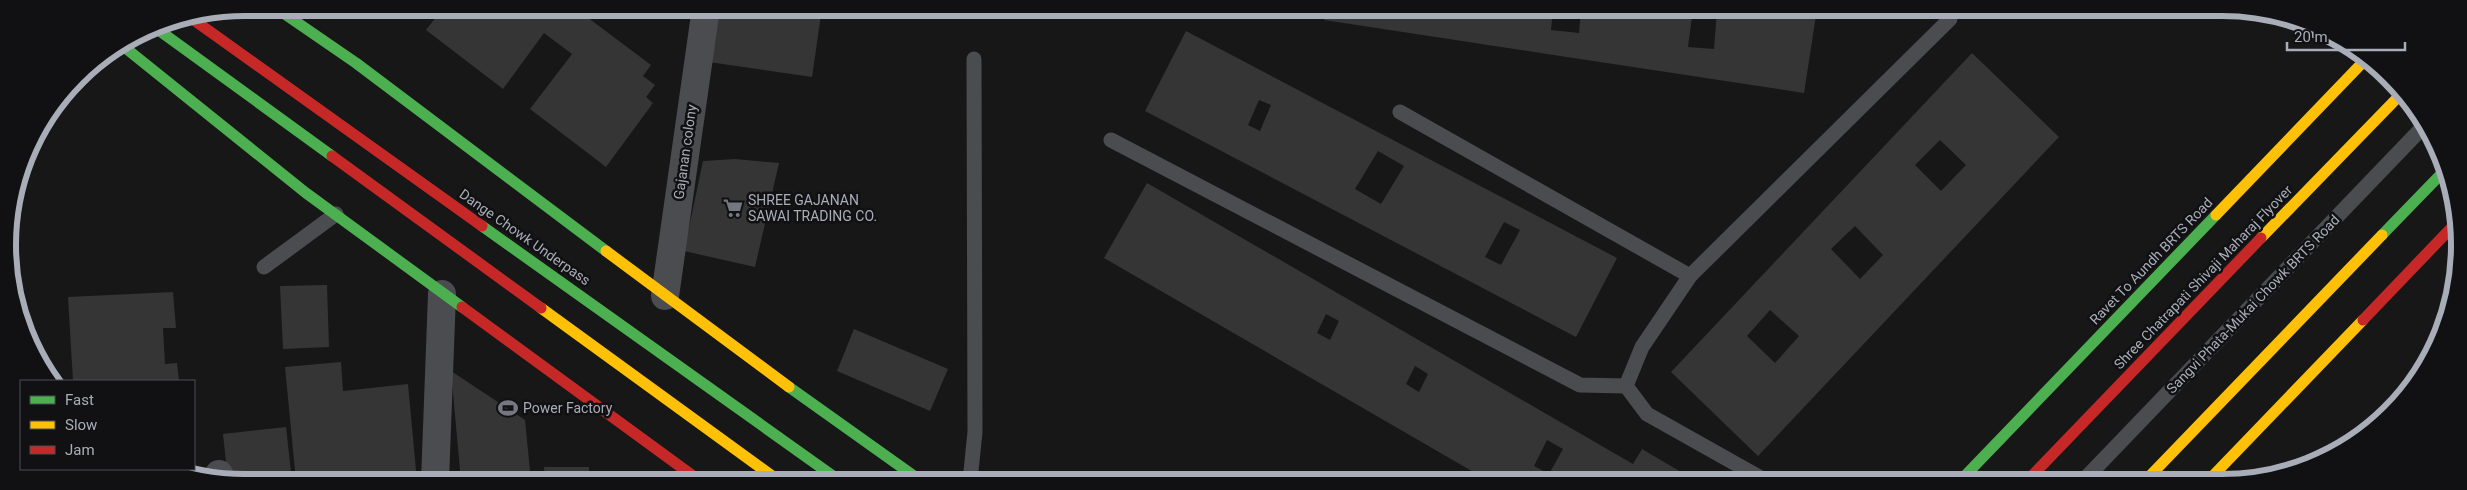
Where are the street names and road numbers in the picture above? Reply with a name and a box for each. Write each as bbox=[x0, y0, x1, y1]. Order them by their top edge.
street label: Gajanan colony bbox=[670, 103, 700, 201]
street label: Shree Chatrapati Shivaji Maharaj Flyover bbox=[2111, 182, 2296, 372]
street label: Dange Chowk Underpass bbox=[457, 186, 593, 288]
street label: Ravet To Aundh BRTS Road bbox=[2086, 194, 2216, 328]
street label: Sangvi Phata-Mukai Chowk BRTS Road bbox=[2163, 211, 2343, 397]

